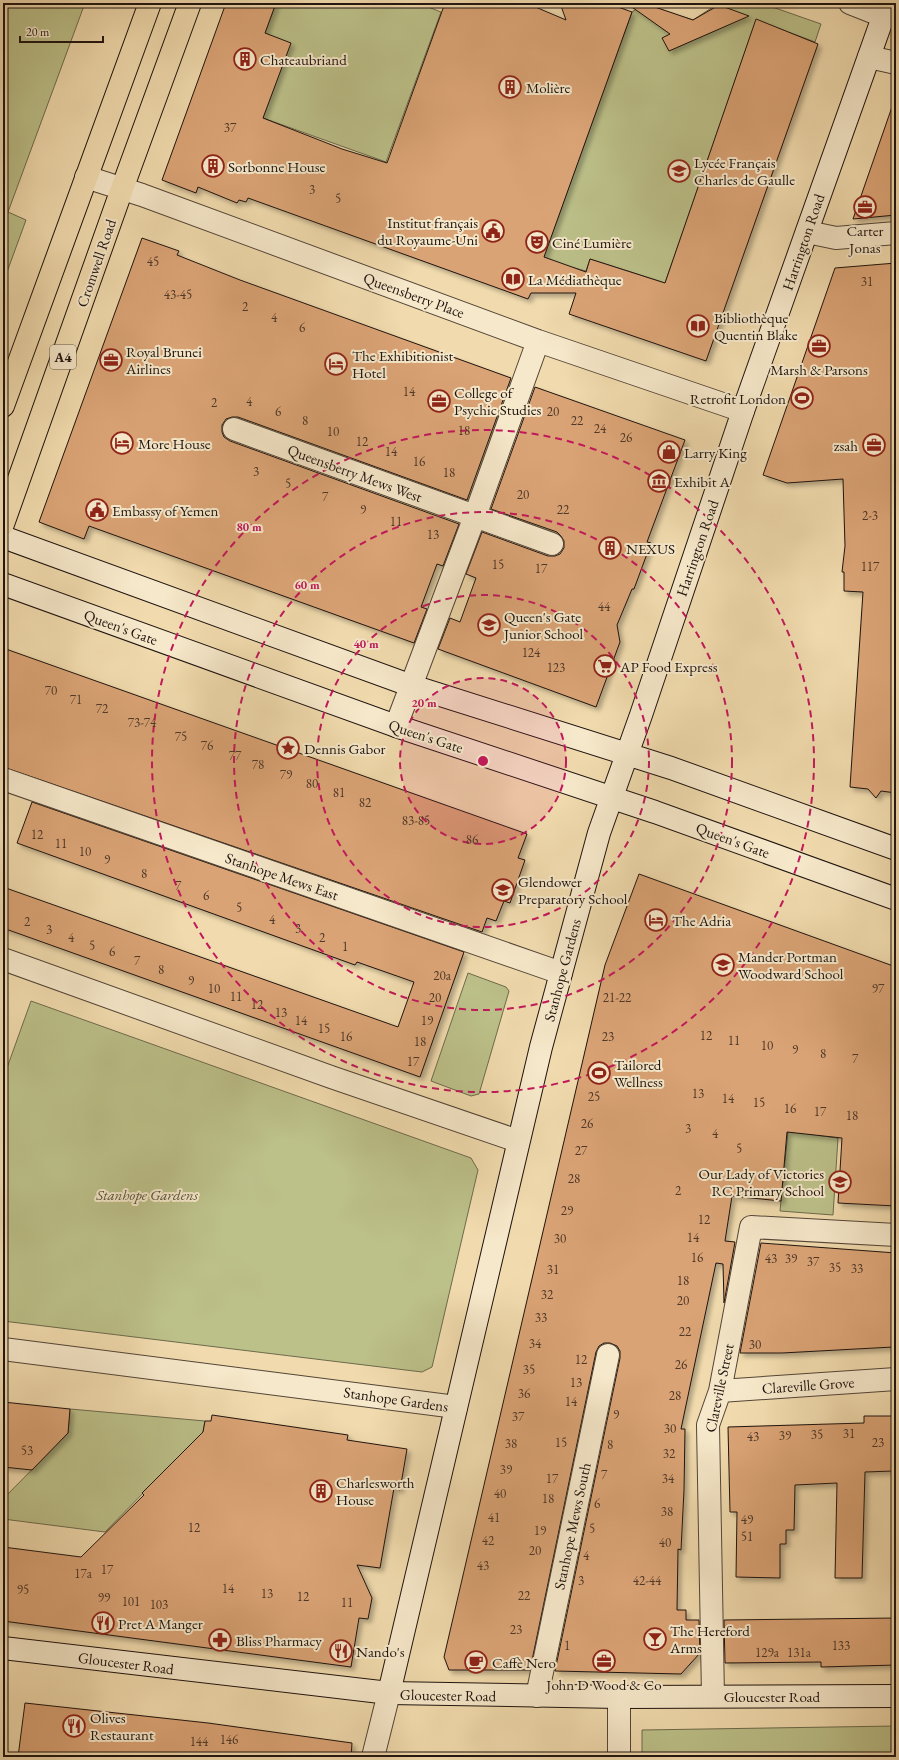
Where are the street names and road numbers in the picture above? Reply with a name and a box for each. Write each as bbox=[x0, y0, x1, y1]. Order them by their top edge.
street label: Harrington Road bbox=[778, 191, 829, 293]
street label: Cromwell Road bbox=[72, 216, 120, 309]
street label: Queensberry Place bbox=[361, 268, 467, 322]
road number: A4 bbox=[50, 345, 76, 369]
street label: Queensberry Mews West bbox=[285, 440, 425, 506]
street label: Harrington Road bbox=[672, 497, 723, 599]
street label: Queen's Gate bbox=[81, 605, 161, 649]
street label: Queen's Gate bbox=[386, 715, 466, 757]
street label: Queen's Gate bbox=[693, 818, 773, 862]
street label: Stanhope Mews East bbox=[223, 848, 341, 904]
street label: Stanhope Gardens bbox=[539, 916, 585, 1023]
street label: Clareville Street bbox=[700, 1342, 738, 1434]
street label: Clareville Grove bbox=[761, 1372, 855, 1398]
street label: Stanhope Gardens bbox=[342, 1382, 450, 1416]
street label: Stanhope Mews South bbox=[549, 1461, 595, 1591]
street label: Gloucester Road bbox=[77, 1648, 175, 1678]
street label: Gloucester Road bbox=[400, 1685, 497, 1705]
street label: Gloucester Road bbox=[724, 1687, 821, 1706]

